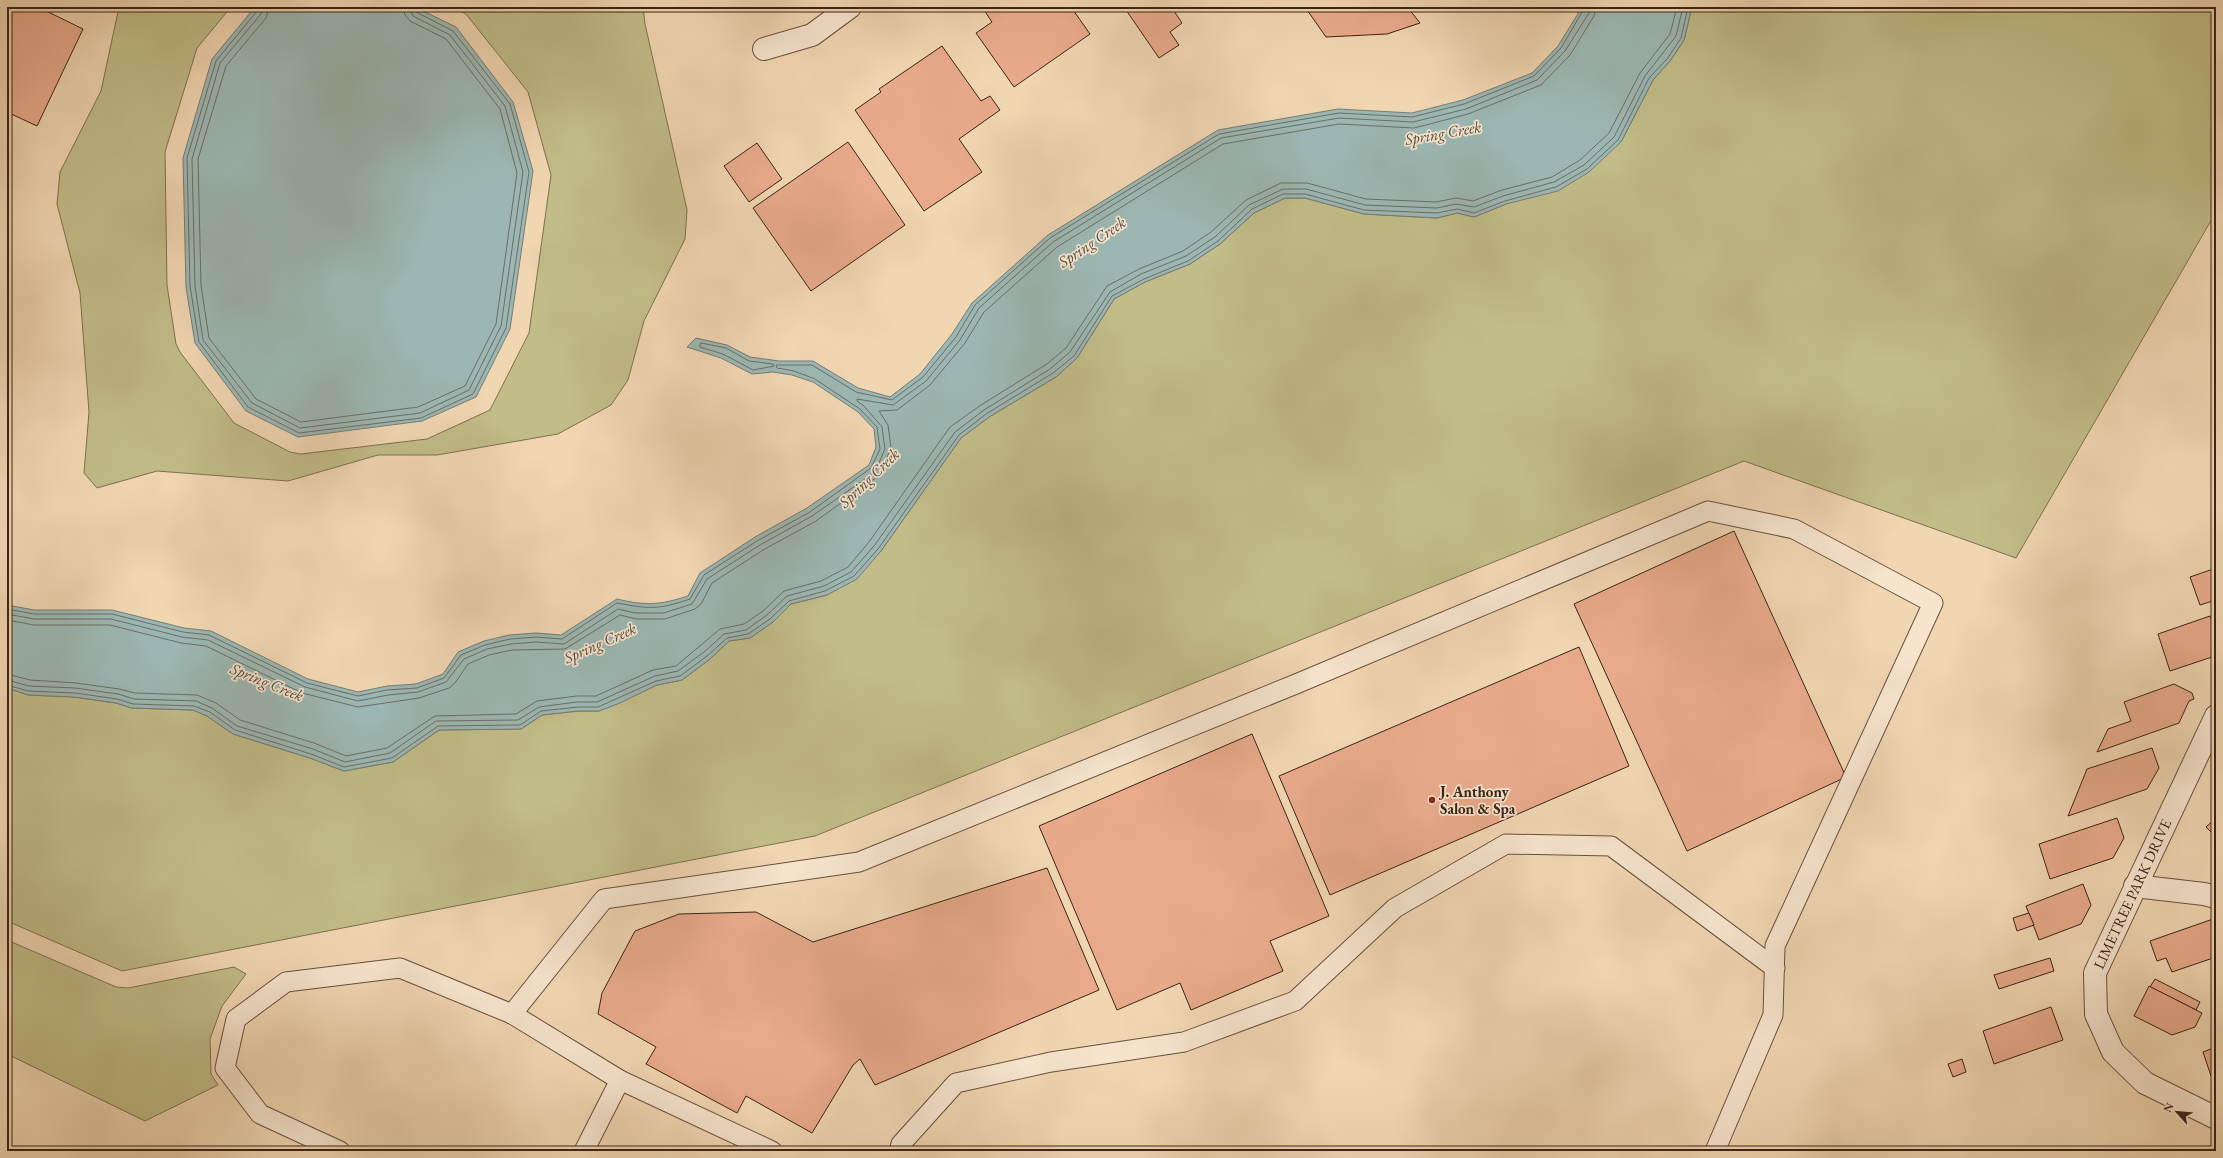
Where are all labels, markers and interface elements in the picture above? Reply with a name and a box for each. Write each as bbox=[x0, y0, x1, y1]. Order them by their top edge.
water label: Spring Creek bbox=[1402, 116, 1484, 150]
water label: Spring Creek bbox=[1053, 211, 1130, 273]
water label: Spring Creek bbox=[833, 443, 905, 513]
water label: Spring Creek bbox=[560, 617, 640, 669]
water label: Spring Creek bbox=[226, 657, 307, 706]
place label: J. Anthony Salon & Spa bbox=[1438, 782, 1516, 818]
marker: J. Anthony Salon & Spa bbox=[1427, 795, 1437, 805]
street label: LIMETREE PARK DRIVE bbox=[2089, 815, 2175, 972]
north arrow bbox=[2157, 1092, 2197, 1132]
text: N bbox=[2160, 1100, 2176, 1115]

